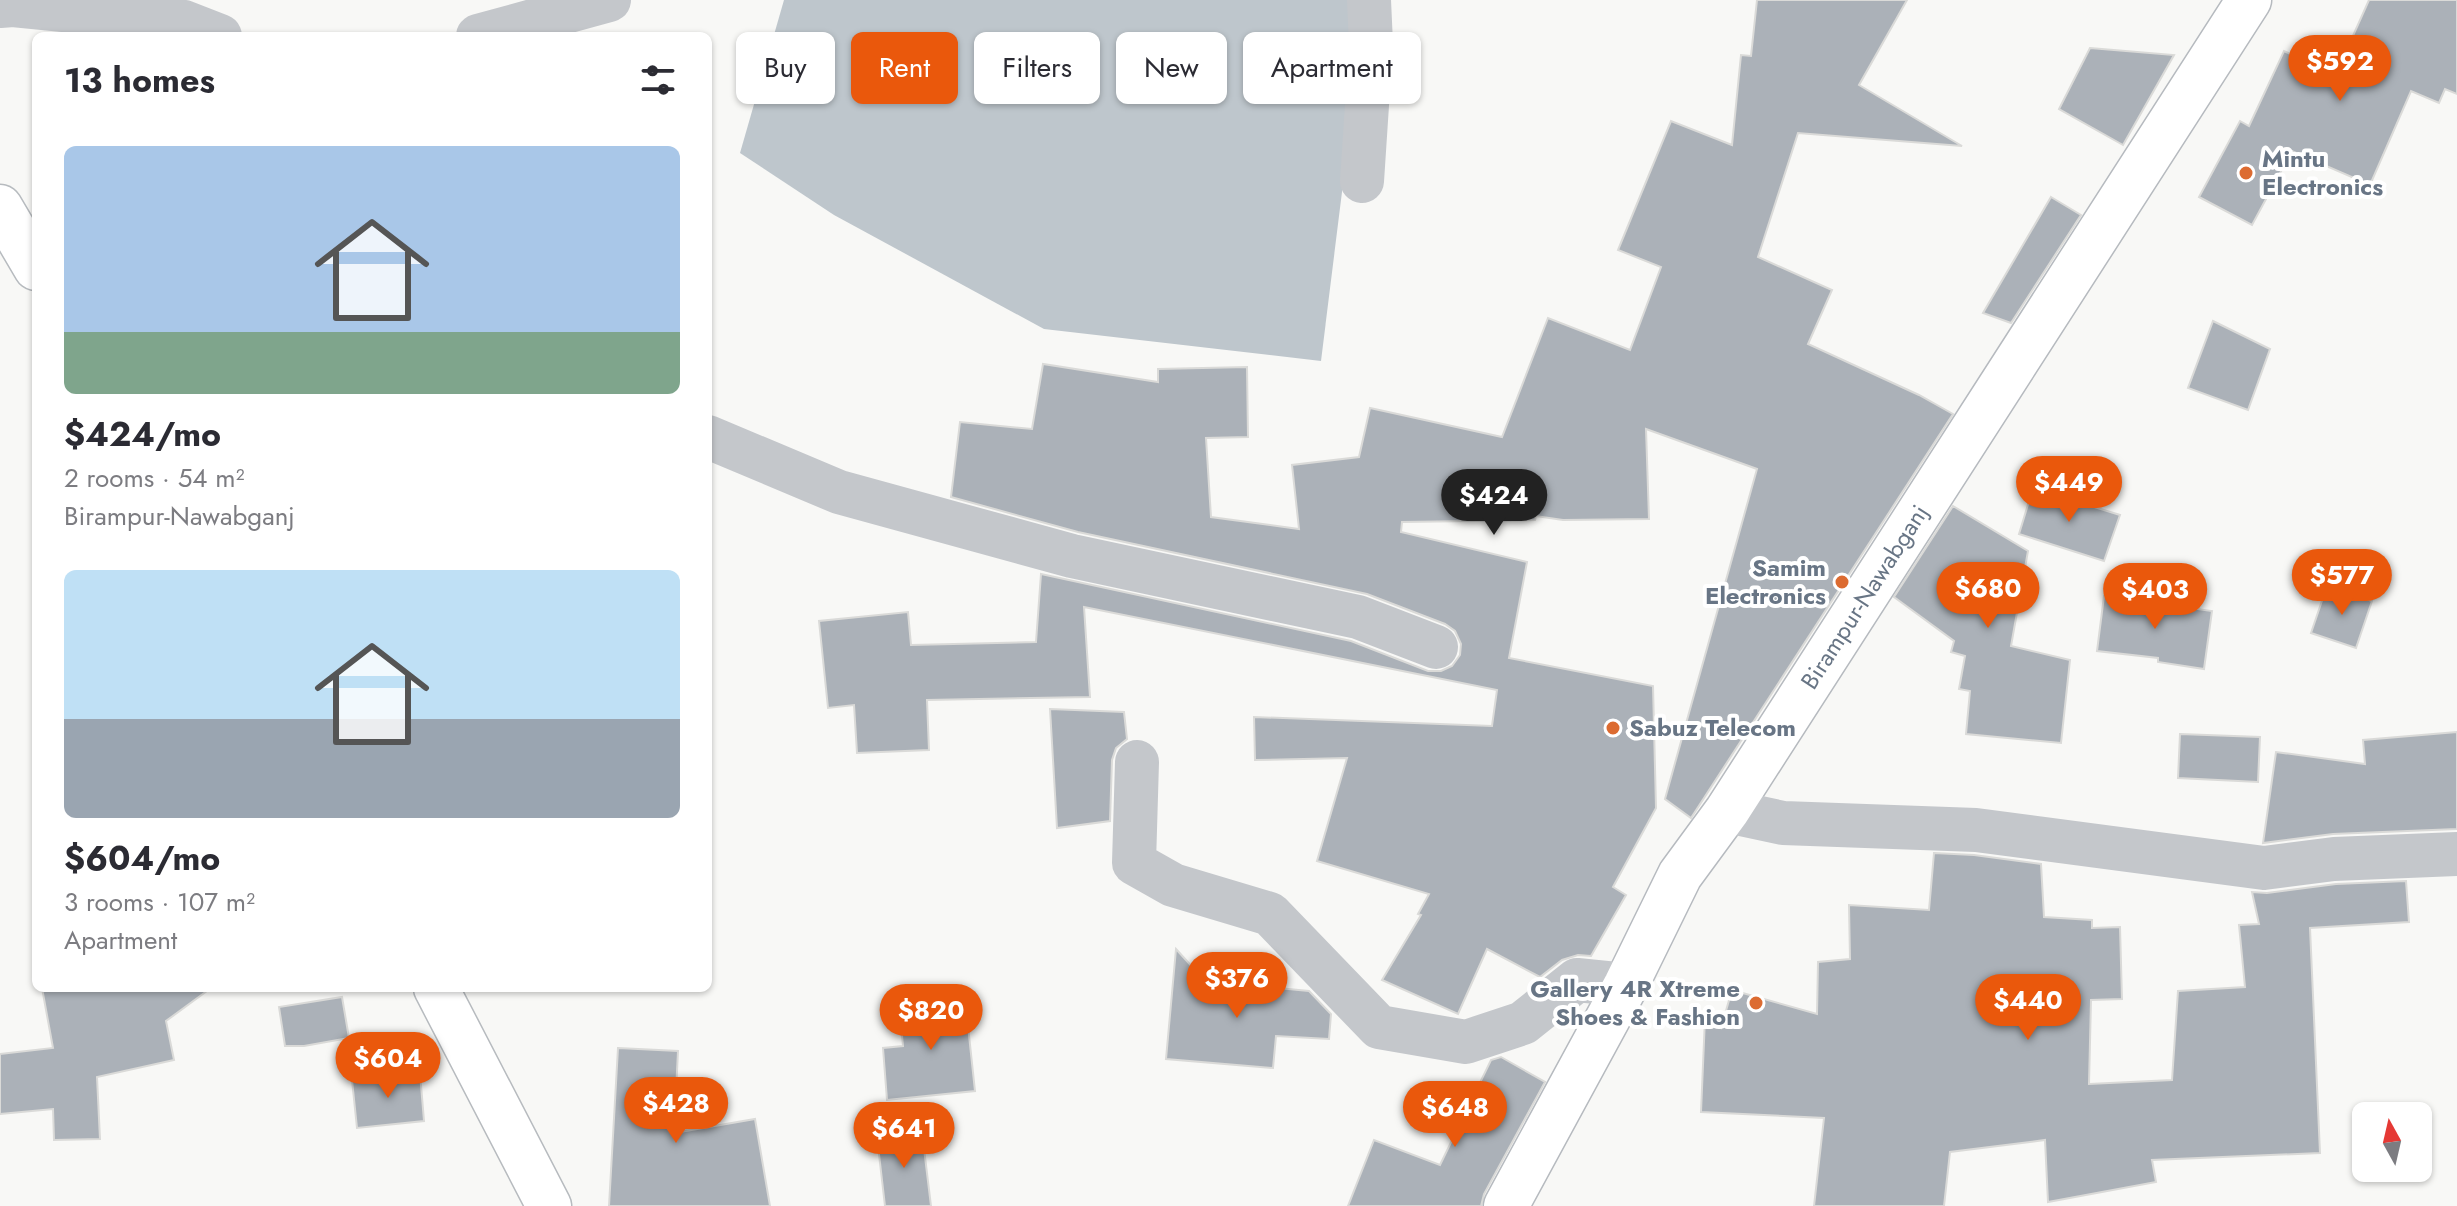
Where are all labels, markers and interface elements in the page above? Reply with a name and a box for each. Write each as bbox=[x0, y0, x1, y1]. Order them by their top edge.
chip: Buy bbox=[736, 32, 835, 104]
chip: Rent bbox=[851, 32, 958, 104]
chip: Filters bbox=[974, 32, 1100, 104]
chip: New bbox=[1116, 32, 1227, 104]
chip: Apartment bbox=[1243, 32, 1421, 104]
pin: $592 bbox=[2293, 35, 2387, 103]
text: $592 bbox=[2306, 42, 2374, 80]
text: 13 homes bbox=[64, 56, 215, 105]
icon: filters bbox=[636, 58, 680, 102]
place label: Mintu Electronics bbox=[2262, 141, 2383, 204]
marker: Mintu Electronics bbox=[2237, 164, 2255, 182]
icon: home bbox=[300, 198, 444, 342]
text: $424/mo bbox=[64, 410, 221, 459]
pin: $449 bbox=[2022, 456, 2116, 524]
text: 2 rooms · 54 m² bbox=[64, 459, 245, 497]
text: $449 bbox=[2034, 463, 2104, 501]
pin: $424 bbox=[1447, 469, 1541, 537]
text: $424 bbox=[1459, 476, 1529, 514]
text: Birampur-Nawabganj bbox=[64, 497, 295, 535]
street label: Birampur-Nawabganj bbox=[1792, 498, 1937, 696]
pin: $577 bbox=[2295, 549, 2389, 617]
place label: Samim Electronics bbox=[1705, 550, 1826, 613]
text: $577 bbox=[2310, 556, 2374, 594]
pin: $680 bbox=[1941, 562, 2035, 630]
pin: $403 bbox=[2108, 563, 2202, 631]
text: $680 bbox=[1954, 569, 2022, 607]
text: $403 bbox=[2121, 570, 2189, 608]
marker: Samim Electronics bbox=[1833, 573, 1851, 591]
icon: home bbox=[300, 622, 444, 766]
place label: Sabuz Telecom bbox=[1629, 710, 1796, 745]
marker: Sabuz Telecom bbox=[1604, 719, 1622, 737]
text: $604/mo bbox=[64, 834, 220, 883]
text: 3 rooms · 107 m² bbox=[64, 883, 255, 921]
text: Apartment bbox=[64, 921, 177, 959]
pin: $376 bbox=[1190, 952, 1284, 1020]
text: $376 bbox=[1204, 959, 1270, 997]
place label: Gallery 4R Xtreme Shoes & Fashion bbox=[1530, 971, 1740, 1034]
pin: $440 bbox=[1981, 974, 2075, 1042]
text: $440 bbox=[1993, 981, 2063, 1019]
pin: $820 bbox=[884, 984, 978, 1052]
text: $820 bbox=[898, 991, 964, 1029]
marker: Gallery 4R Xtreme Shoes & Fashion bbox=[1747, 994, 1765, 1012]
pin: $604 bbox=[341, 1032, 435, 1100]
text: $604 bbox=[354, 1039, 422, 1077]
pin: $428 bbox=[629, 1077, 723, 1145]
pin: $648 bbox=[1408, 1081, 1502, 1149]
text: $428 bbox=[642, 1084, 710, 1122]
text: $648 bbox=[1421, 1088, 1489, 1126]
pin: $641 bbox=[857, 1102, 951, 1170]
north arrow bbox=[2352, 1102, 2432, 1182]
map controls bbox=[2352, 1102, 2432, 1182]
text: $641 bbox=[872, 1109, 936, 1147]

